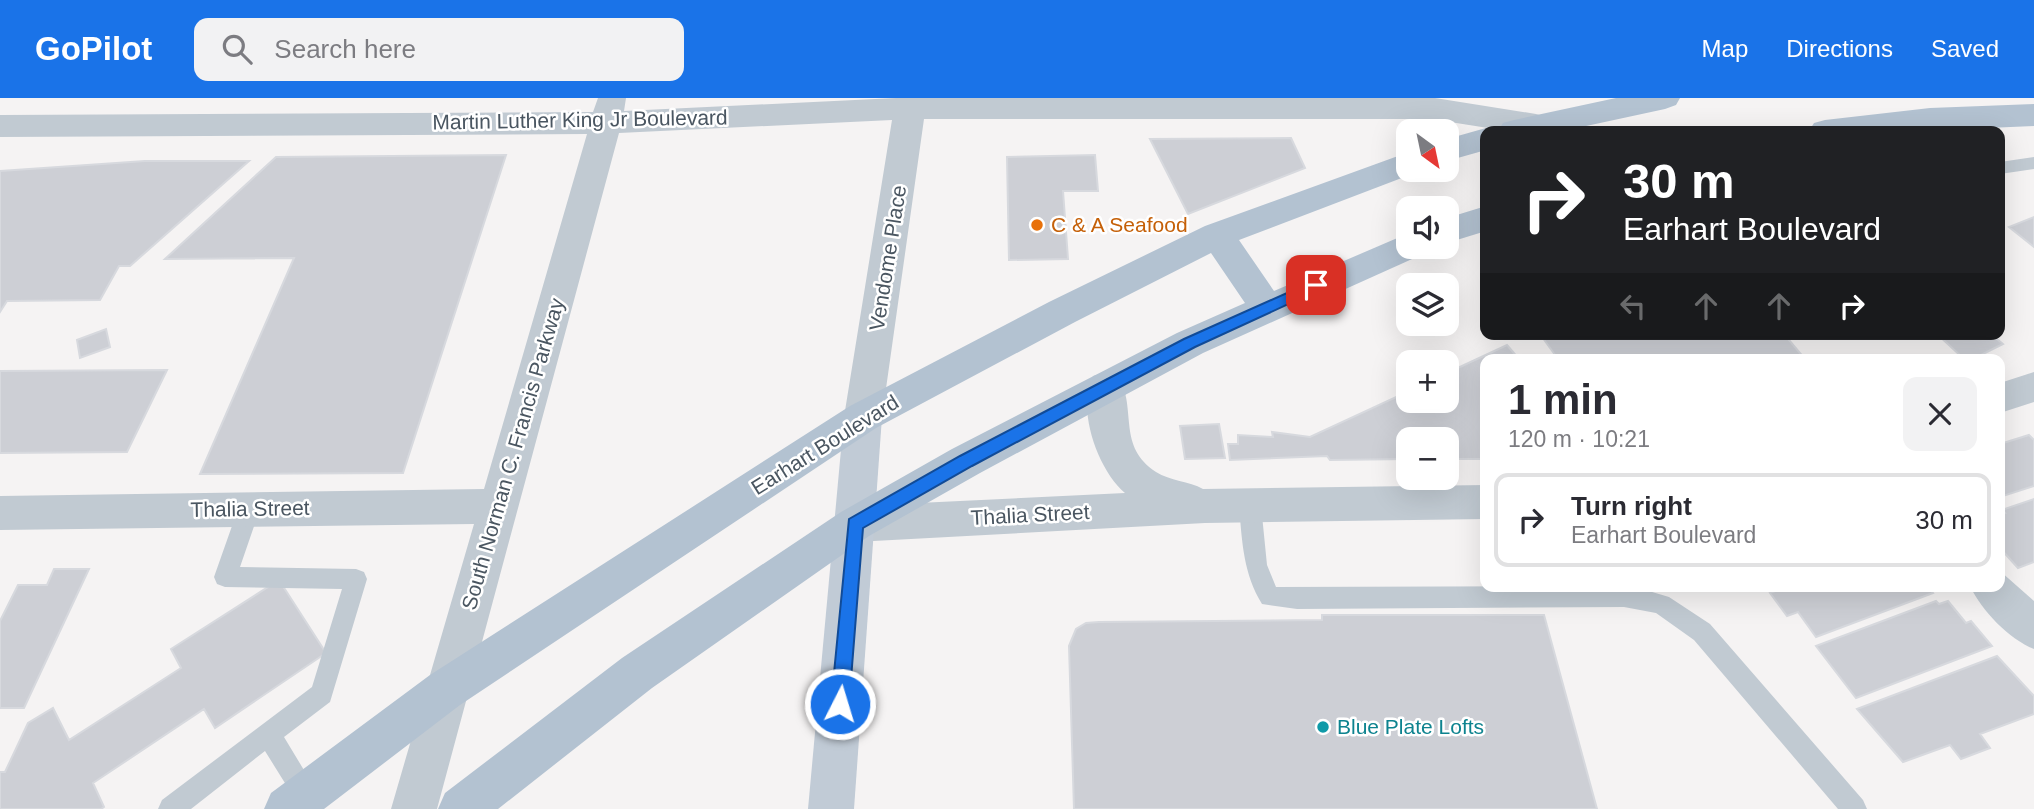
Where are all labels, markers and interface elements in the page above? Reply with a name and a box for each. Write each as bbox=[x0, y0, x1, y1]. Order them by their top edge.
search box bbox=[194, 18, 684, 81]
text: GoPilot bbox=[35, 30, 152, 67]
icon: search bbox=[218, 30, 256, 68]
text: Search here bbox=[274, 34, 416, 64]
text: Map bbox=[1702, 35, 1748, 62]
text: Directions bbox=[1786, 35, 1893, 62]
text: Saved bbox=[1931, 35, 1999, 62]
street label: Martin Luther King Jr Boulevard bbox=[432, 105, 728, 134]
north arrow bbox=[1396, 119, 1460, 182]
map controls bbox=[1396, 119, 1459, 490]
icon: right bbox=[1508, 154, 1599, 245]
text: 30 m bbox=[1623, 154, 1735, 208]
street label: Vendome Place bbox=[865, 183, 910, 332]
button: sound bbox=[1396, 196, 1459, 259]
text: Earhart Boulevard bbox=[1623, 211, 1881, 247]
place label: C & A Seafood bbox=[1051, 213, 1188, 236]
marker: C & A Seafood bbox=[1029, 217, 1045, 233]
pin bbox=[1286, 255, 1346, 315]
icon: arrive bbox=[1297, 266, 1335, 304]
button: layers bbox=[1396, 273, 1459, 336]
icon: left bbox=[1614, 287, 1652, 325]
icon: ahead bbox=[1687, 287, 1725, 325]
icon: ahead bbox=[1760, 287, 1798, 325]
icon: right bbox=[1833, 287, 1871, 325]
street label: South Norman C. Francis Parkway bbox=[457, 295, 568, 612]
button: + bbox=[1396, 350, 1459, 413]
text: 1 min bbox=[1508, 376, 1618, 423]
button: close bbox=[1903, 377, 1977, 451]
street label: Earhart Boulevard bbox=[747, 390, 903, 499]
text: 120 m · 10:21 bbox=[1508, 426, 1650, 452]
button: − bbox=[1396, 427, 1459, 490]
text: Turn right bbox=[1571, 491, 1692, 521]
street label: Thalia Street bbox=[190, 496, 310, 521]
street label: Thalia Street bbox=[970, 500, 1090, 529]
icon: right bbox=[1512, 501, 1550, 539]
text: 30 m bbox=[1915, 505, 1973, 535]
text: Earhart Boulevard bbox=[1571, 522, 1756, 548]
position arrow bbox=[803, 667, 877, 741]
place label: Blue Plate Lofts bbox=[1337, 715, 1484, 738]
marker: Blue Plate Lofts bbox=[1315, 719, 1331, 735]

